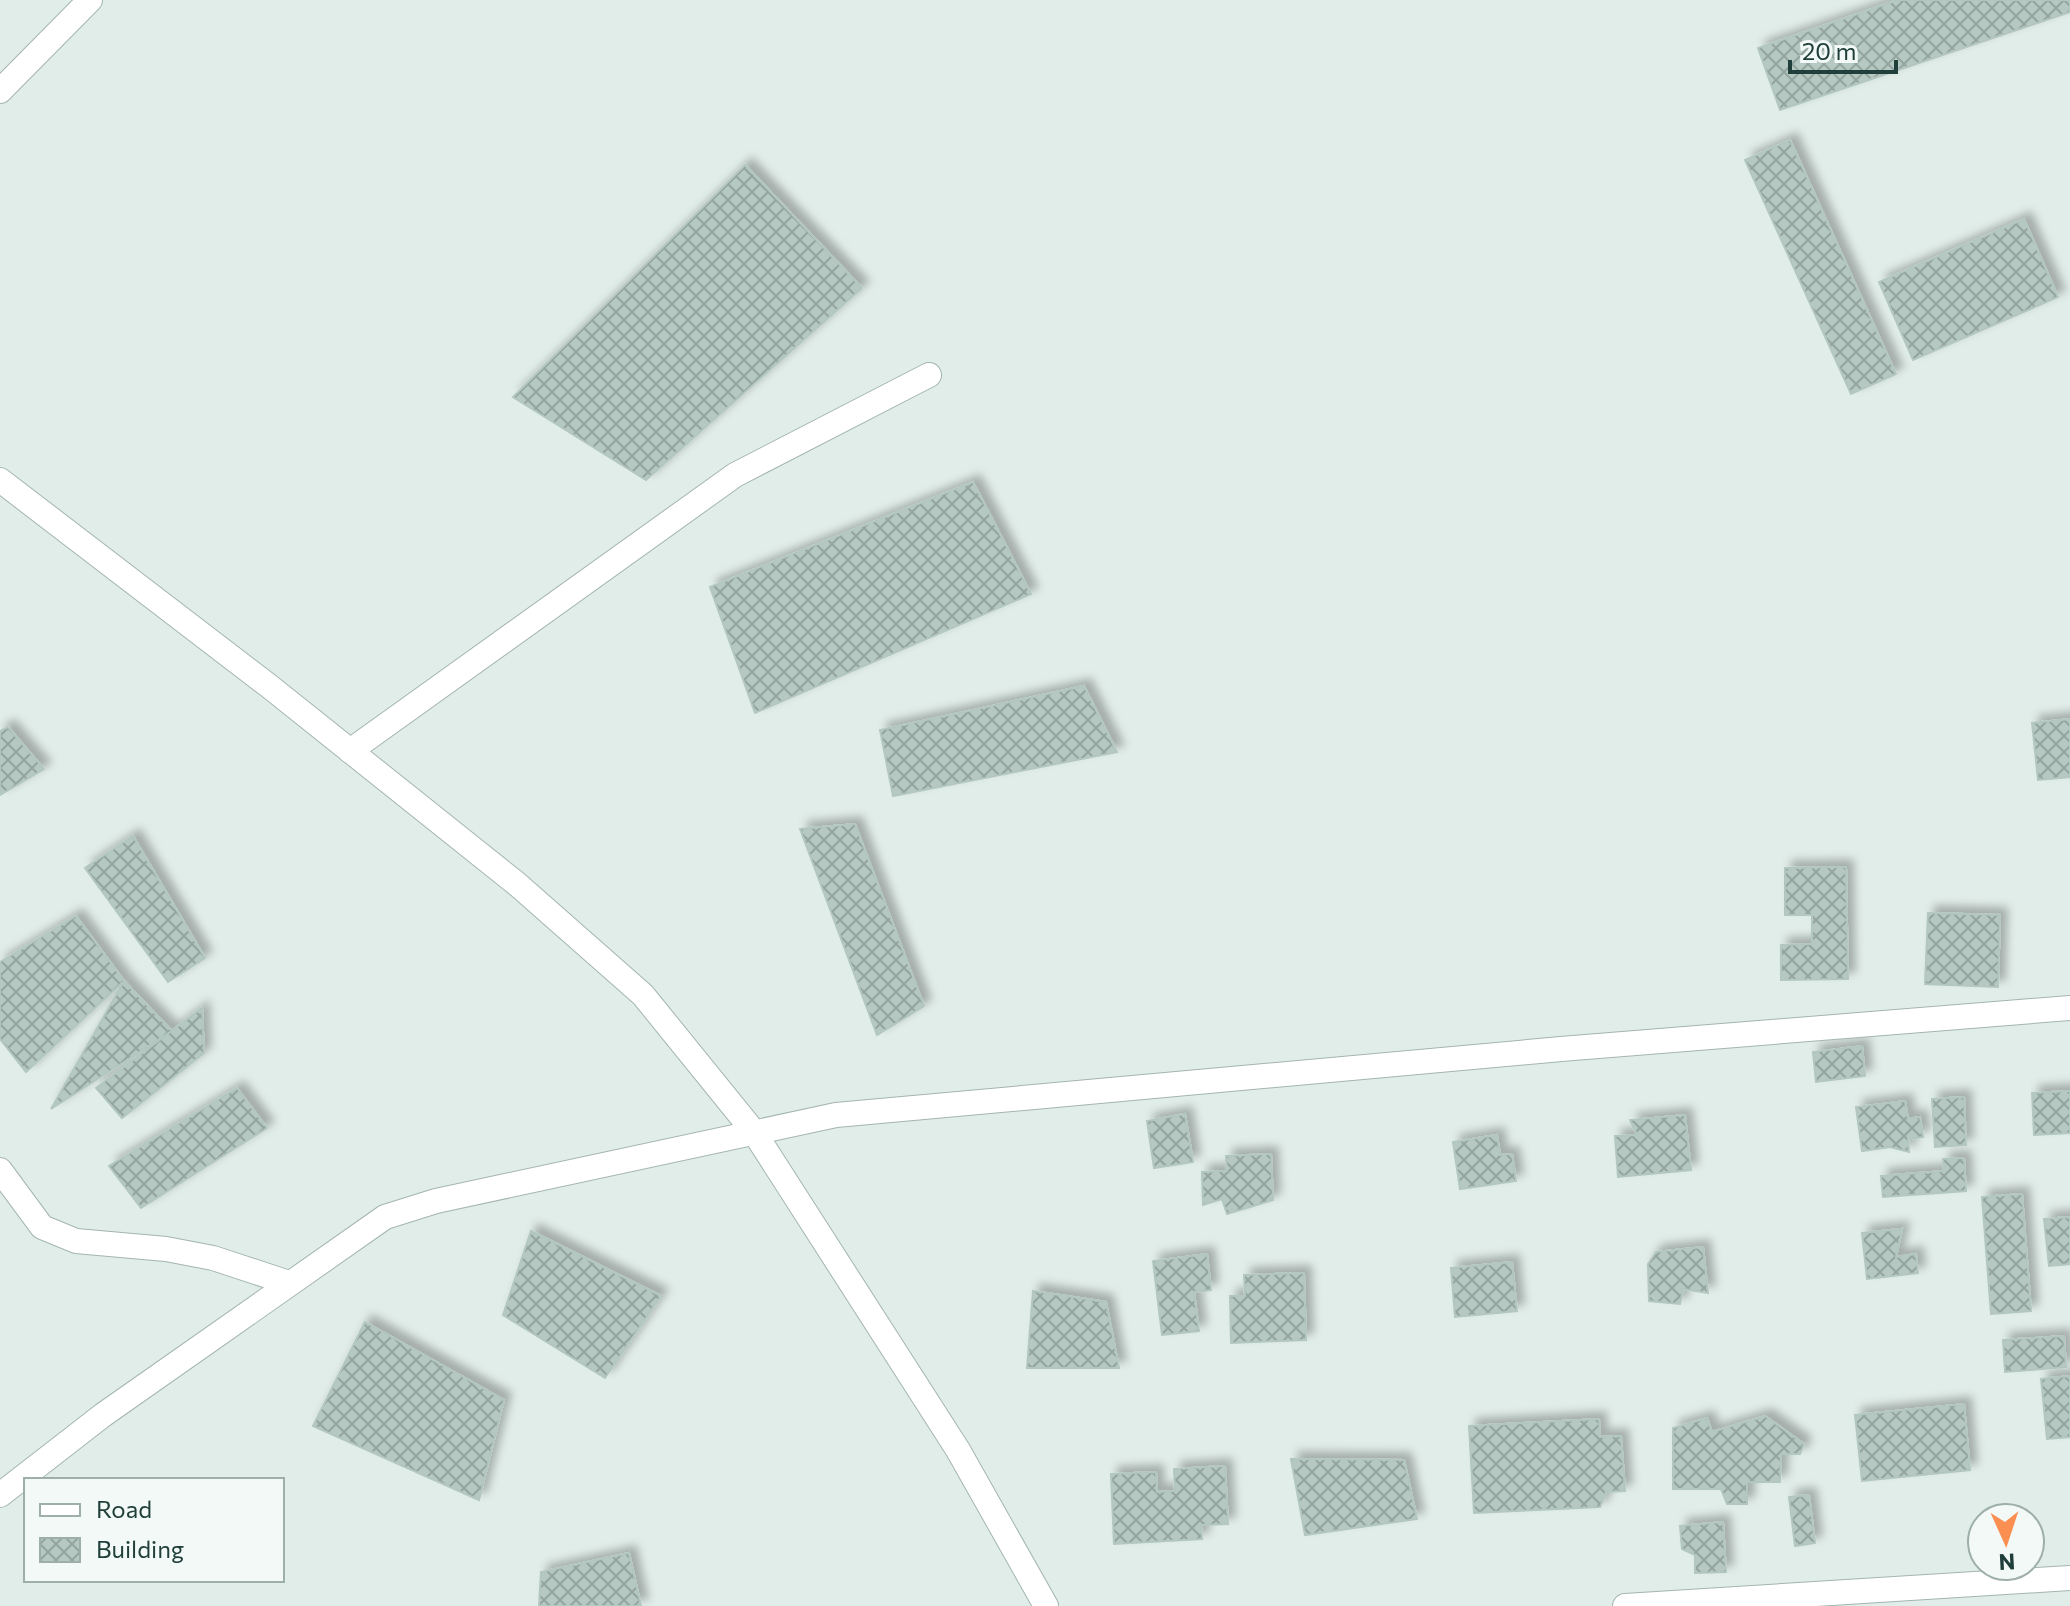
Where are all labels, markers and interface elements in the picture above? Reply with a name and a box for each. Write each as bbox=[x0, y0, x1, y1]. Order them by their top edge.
scale bar bbox=[1790, 24, 1896, 74]
text: 20 m bbox=[1802, 36, 1856, 65]
legend bbox=[24, 1478, 284, 1582]
text: Road bbox=[96, 1494, 152, 1523]
north arrow bbox=[1966, 1502, 2046, 1582]
text: Building bbox=[96, 1534, 184, 1563]
text: N bbox=[1998, 1549, 2016, 1576]

